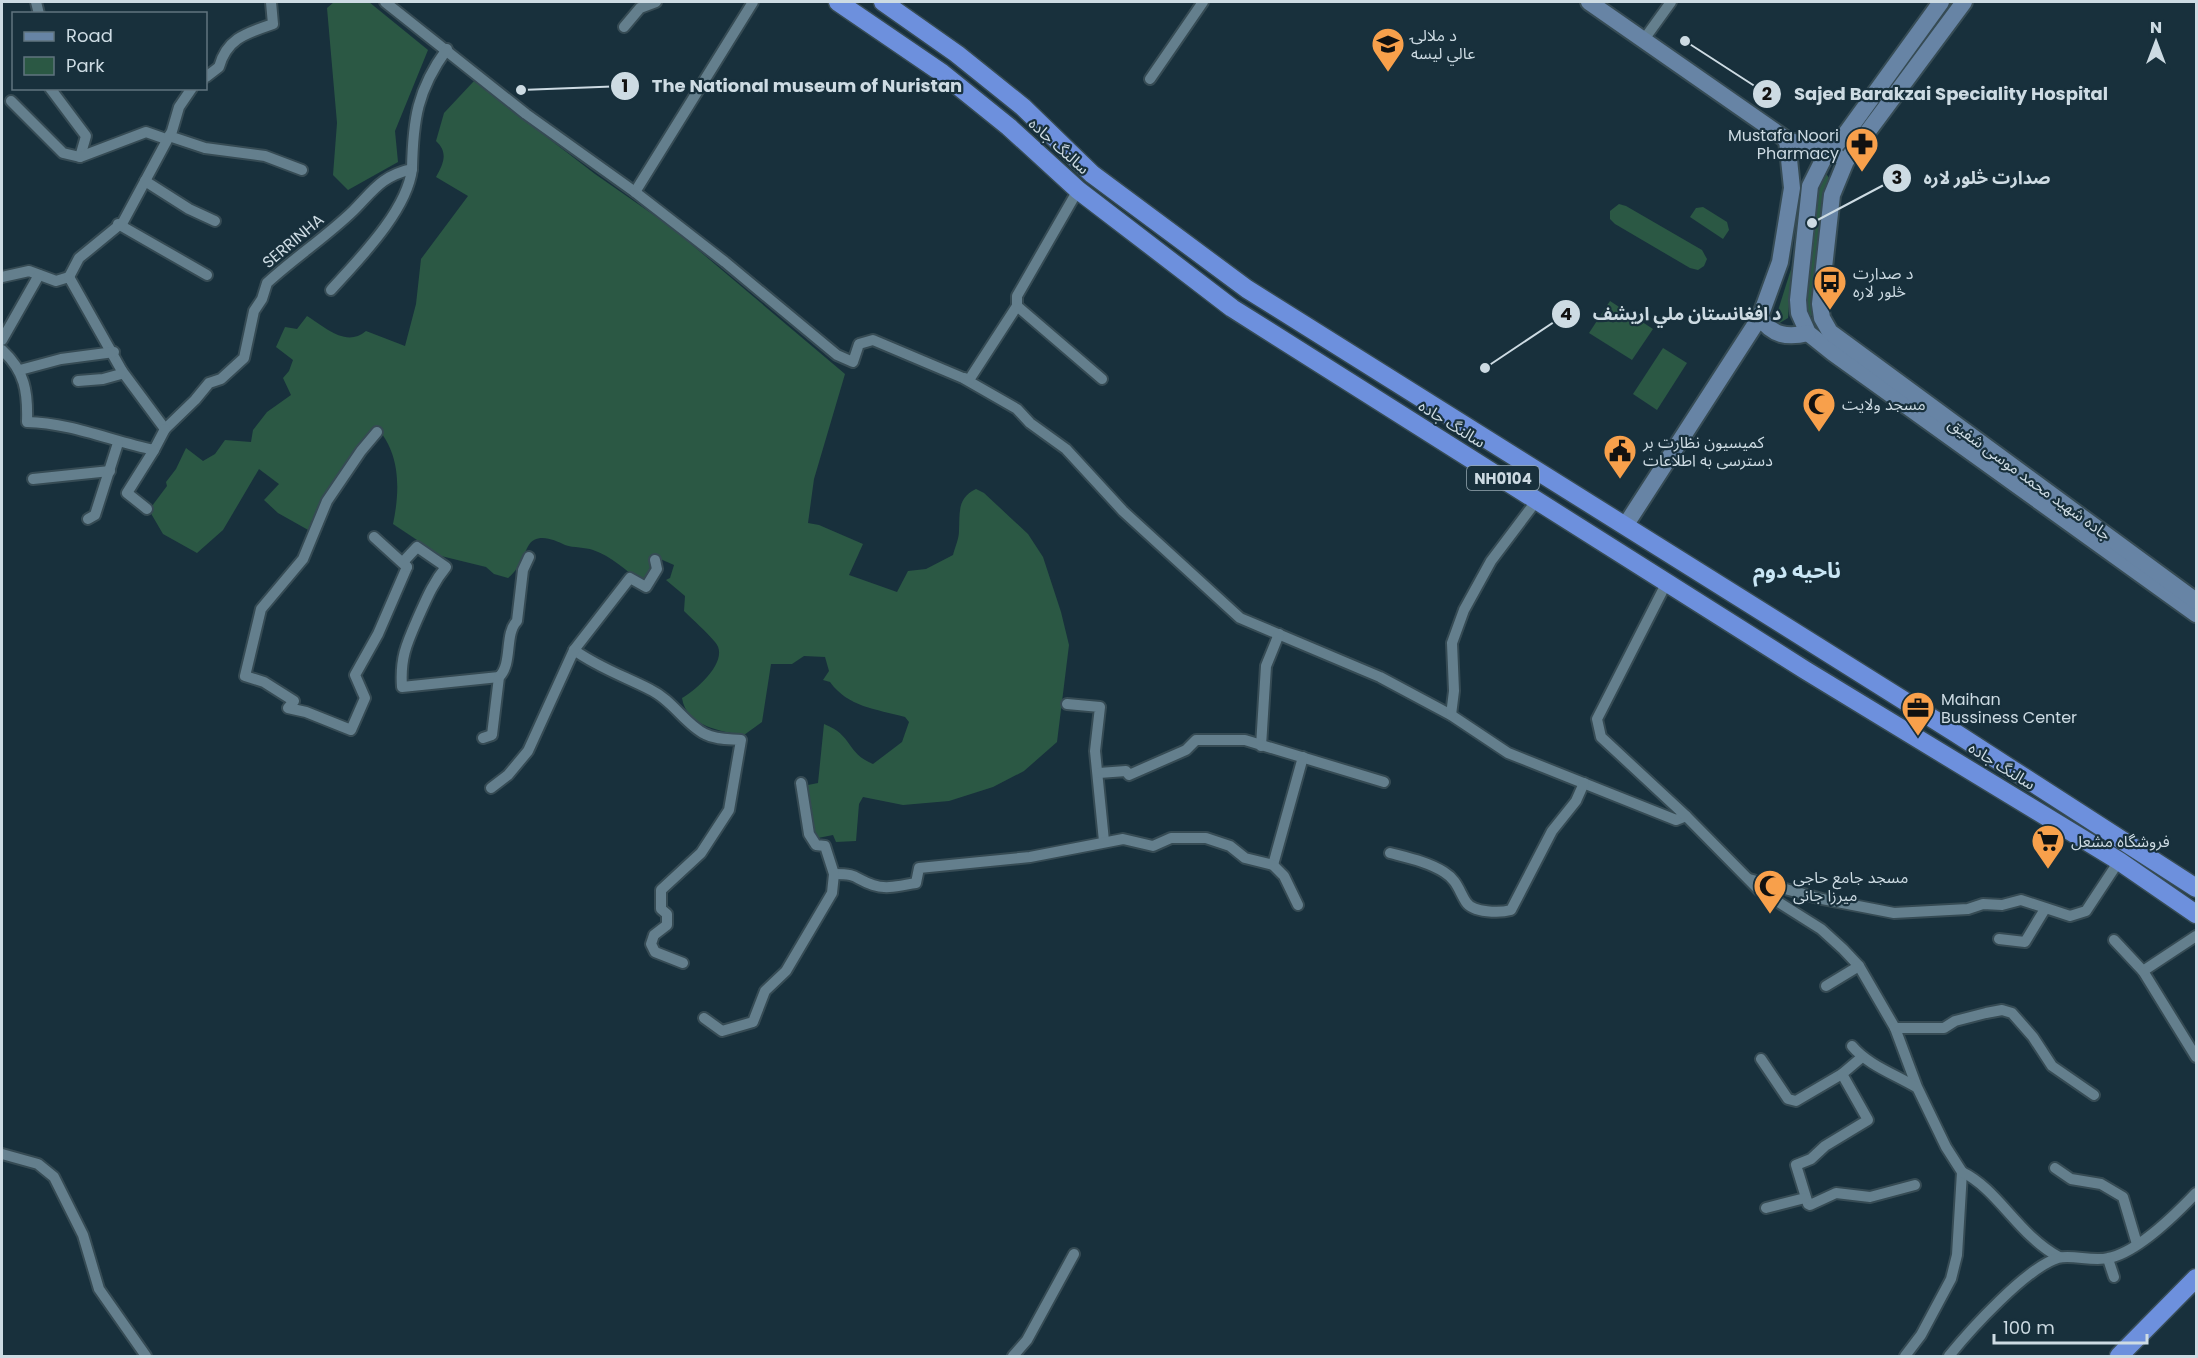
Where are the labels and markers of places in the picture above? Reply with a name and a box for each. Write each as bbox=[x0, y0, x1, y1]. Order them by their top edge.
place label: د ملالۍ عالي لیسه bbox=[1409, 24, 1475, 65]
school or university icon: د ملالۍ عالي لیسه bbox=[1370, 26, 1406, 73]
callout: The National museum of Nuristan bbox=[610, 68, 974, 104]
callout: Sajed Barakzai Speciality Hospital bbox=[1752, 76, 2120, 112]
place label: Mustafa Noori Pharmacy bbox=[1728, 124, 1839, 165]
pharmacy icon: Mustafa Noori Pharmacy bbox=[1844, 126, 1880, 173]
callout: صدارت څلور لاره bbox=[1882, 160, 2063, 196]
place label: د صدارت څلور لاره bbox=[1853, 262, 1913, 303]
bus stop icon: د صدارت څلور لاره bbox=[1812, 264, 1848, 311]
callout: د افغانستان ملي اریشف bbox=[1551, 296, 1793, 332]
mosque icon: مسجد ولایت bbox=[1801, 386, 1837, 433]
place label: مسجد ولایت bbox=[1842, 393, 1926, 416]
place label: کمیسیون نظارت بر دسترسی به اطلاعات bbox=[1642, 431, 1773, 472]
public building icon: کمیسیون نظارت بر دسترسی به اطلاعات bbox=[1602, 433, 1638, 480]
place label: Maihan Bussiness Center bbox=[1941, 688, 2077, 729]
office icon: Maihan Bussiness Center bbox=[1900, 690, 1936, 737]
supermarket icon: فروشگاه مشعل bbox=[2030, 823, 2066, 870]
place label: فروشگاه مشعل bbox=[2071, 830, 2170, 853]
place label: مسجد جامع حاجی میرزا جانی bbox=[1793, 866, 1909, 907]
mosque icon: مسجد جامع حاجی میرزا جانی bbox=[1752, 868, 1788, 915]

